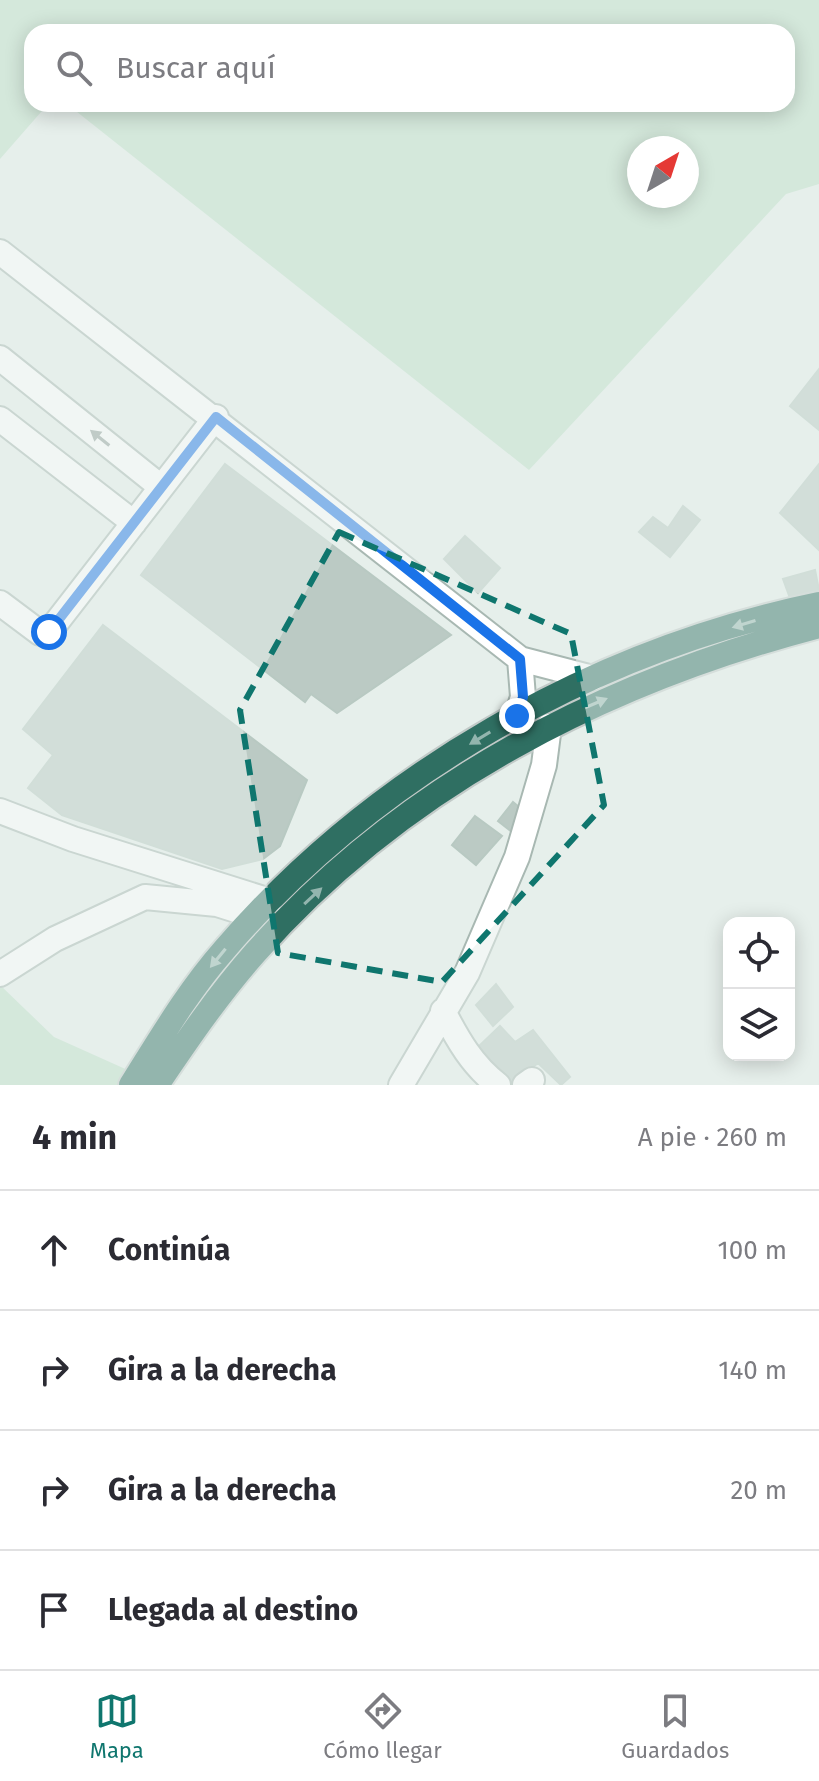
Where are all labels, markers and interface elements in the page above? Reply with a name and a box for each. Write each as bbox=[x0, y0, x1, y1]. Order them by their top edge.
search box bbox=[24, 24, 795, 112]
icon: search bbox=[52, 46, 96, 90]
text: Buscar aquí bbox=[116, 50, 276, 86]
north arrow bbox=[627, 136, 699, 208]
one-way arrow bbox=[90, 430, 110, 447]
route start bbox=[31, 614, 67, 650]
one-way arrow bbox=[731, 618, 755, 630]
one-way arrow bbox=[584, 696, 608, 709]
route end bbox=[499, 698, 535, 734]
one-way arrow bbox=[469, 731, 491, 745]
one-way arrow bbox=[303, 887, 322, 905]
map controls bbox=[723, 917, 795, 1061]
button: locate bbox=[723, 917, 795, 989]
one-way arrow bbox=[210, 948, 227, 968]
button: layers bbox=[723, 989, 795, 1061]
text: 4 min bbox=[32, 1117, 117, 1158]
text: A pie · 260 m bbox=[638, 1122, 787, 1153]
icon: ahead bbox=[32, 1228, 76, 1272]
text: Continúa bbox=[108, 1232, 230, 1268]
text: 100 m bbox=[718, 1235, 787, 1266]
icon: right bbox=[32, 1348, 76, 1392]
text: Gira a la derecha bbox=[108, 1352, 337, 1388]
text: 140 m bbox=[718, 1355, 787, 1386]
icon: right bbox=[32, 1468, 76, 1512]
text: Gira a la derecha bbox=[108, 1472, 337, 1508]
text: 20 m bbox=[730, 1475, 787, 1506]
icon: arrive bbox=[32, 1588, 76, 1632]
text: Llegada al destino bbox=[108, 1592, 358, 1628]
tab: Mapa bbox=[90, 1689, 144, 1764]
tab: Cómo llegar bbox=[323, 1689, 442, 1764]
tab: Guardados bbox=[621, 1689, 729, 1764]

